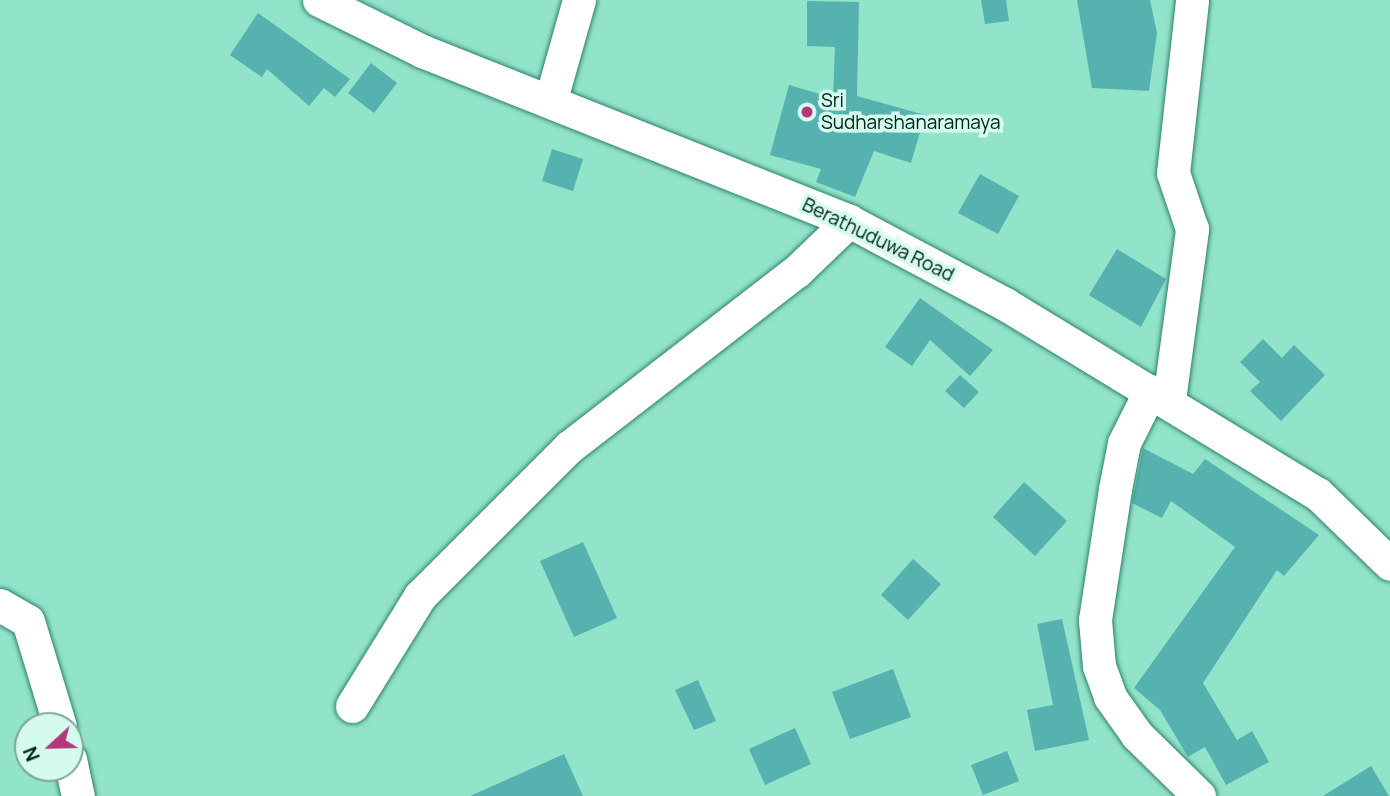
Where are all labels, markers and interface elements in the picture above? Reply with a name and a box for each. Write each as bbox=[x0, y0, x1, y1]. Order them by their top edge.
place label: Sri Sudharshanaramaya bbox=[821, 90, 1001, 134]
marker: Sri Sudharshanaramaya bbox=[799, 104, 815, 120]
street label: Berathuduwa Road bbox=[798, 193, 958, 287]
north arrow bbox=[14, 712, 84, 782]
text: N bbox=[17, 743, 46, 765]

